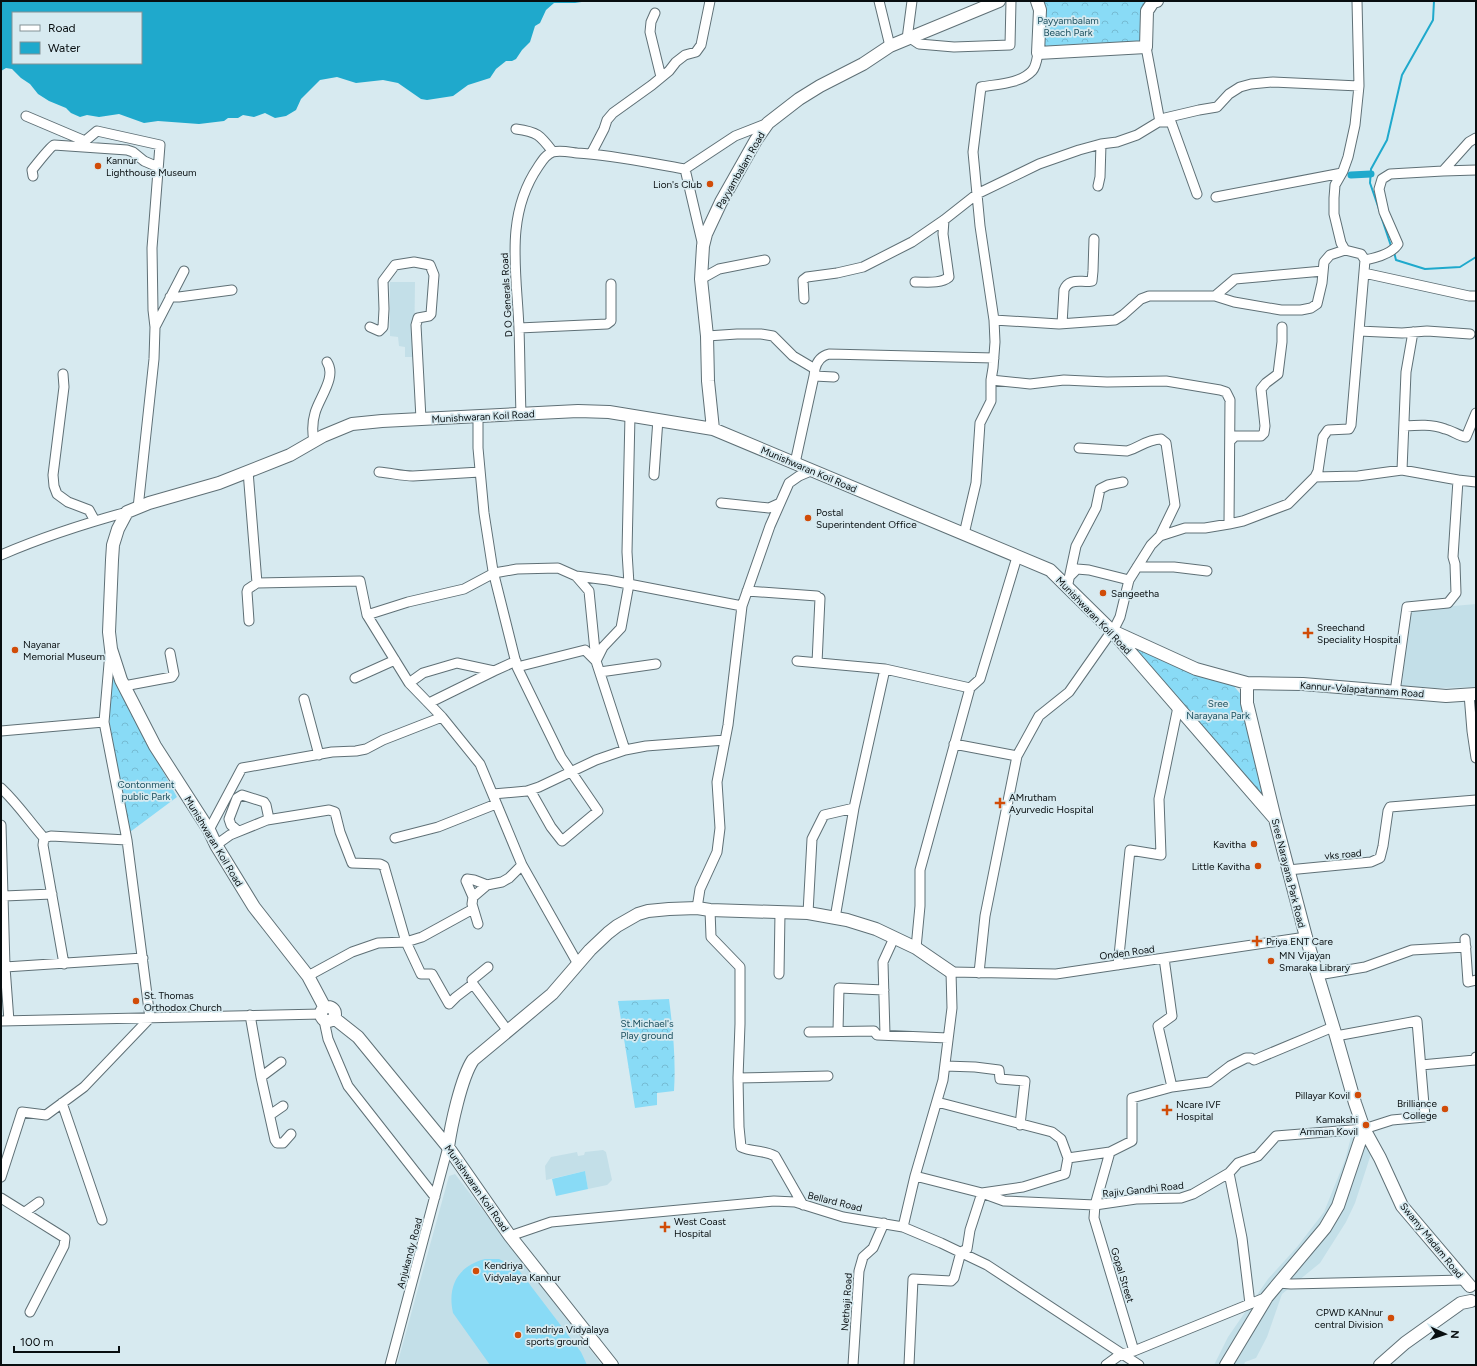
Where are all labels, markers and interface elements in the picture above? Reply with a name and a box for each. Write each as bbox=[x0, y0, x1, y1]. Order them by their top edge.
legend bbox=[12, 12, 142, 64]
park label: Payyambalam Beach Park bbox=[1037, 14, 1099, 39]
text: Road bbox=[48, 21, 76, 35]
text: Water bbox=[48, 41, 80, 55]
street label: Payyambalam Road bbox=[713, 129, 768, 211]
place label: Kannur Lighthouse Museum bbox=[106, 154, 197, 179]
marker: Kannur Lighthouse Museum bbox=[93, 161, 103, 171]
place label: Lion's Club bbox=[653, 178, 702, 191]
marker: Lion's Club bbox=[705, 179, 715, 189]
street label: D O Generals Road bbox=[498, 252, 515, 338]
street label: Munishwaran Koil Road bbox=[431, 407, 535, 426]
street label: Munishwaran Koil Road bbox=[759, 443, 859, 496]
place label: Postal Superintendent Office bbox=[816, 506, 917, 531]
marker: Postal Superintendent Office bbox=[803, 513, 813, 523]
street label: Munishwaran Koil Road bbox=[1053, 574, 1134, 657]
place label: Sangeetha bbox=[1111, 587, 1159, 600]
marker: Sangeetha bbox=[1098, 588, 1108, 598]
place label: Sreechand Speciality Hospital bbox=[1317, 621, 1401, 646]
marker: Sreechand Speciality Hospital bbox=[1302, 627, 1314, 639]
place label: Nayanar Memorial Museum bbox=[23, 638, 105, 663]
marker: Nayanar Memorial Museum bbox=[10, 645, 20, 655]
street label: Kannur-Valapatannam Road bbox=[1299, 679, 1425, 700]
park label: Sree Narayana Park bbox=[1186, 697, 1250, 722]
park label: Contonment public Park bbox=[117, 778, 175, 803]
place label: AMrutham Ayurvedic Hospital bbox=[1009, 791, 1094, 816]
street label: Munishwaran Koil Road bbox=[181, 794, 246, 889]
marker: AMrutham Ayurvedic Hospital bbox=[994, 797, 1006, 809]
street label: Sree Narayana Park Road bbox=[1269, 817, 1308, 929]
place label: Kavitha bbox=[1213, 838, 1246, 851]
marker: Kavitha bbox=[1249, 839, 1259, 849]
street label: vks road bbox=[1324, 846, 1362, 863]
place label: Little Kavitha bbox=[1192, 860, 1250, 873]
marker: Little Kavitha bbox=[1253, 861, 1263, 871]
marker: Priya ENT Care bbox=[1251, 935, 1263, 947]
place label: Priya ENT Care bbox=[1266, 935, 1334, 948]
street label: Onden Road bbox=[1099, 942, 1156, 963]
place label: MN Vijayan Smaraka Library bbox=[1279, 949, 1351, 974]
marker: MN Vijayan Smaraka Library bbox=[1266, 956, 1276, 966]
place label: St. Thomas Orthodox Church bbox=[144, 989, 222, 1014]
marker: St. Thomas Orthodox Church bbox=[131, 996, 141, 1006]
park label: St.Michael's Play ground bbox=[620, 1017, 674, 1042]
place label: Pillayar Kovil bbox=[1295, 1089, 1350, 1102]
marker: Pillayar Kovil bbox=[1353, 1090, 1363, 1100]
place label: Brilliance College bbox=[1397, 1097, 1438, 1122]
place label: Ncare IVF Hospital bbox=[1176, 1098, 1221, 1123]
marker: Ncare IVF Hospital bbox=[1161, 1104, 1173, 1116]
marker: Brilliance College bbox=[1440, 1104, 1450, 1114]
place label: Kamakshi Amman Kovil bbox=[1300, 1113, 1358, 1138]
marker: Kamakshi Amman Kovil bbox=[1361, 1120, 1371, 1130]
street label: Munishwaran Koil Road bbox=[442, 1142, 512, 1234]
street label: Rajiv Gandhi Road bbox=[1102, 1179, 1184, 1200]
street label: Bellard Road bbox=[806, 1188, 864, 1215]
street label: Swamy Madam Road bbox=[1397, 1200, 1466, 1281]
place label: West Coast Hospital bbox=[674, 1215, 726, 1240]
street label: Anjukandy Road bbox=[394, 1216, 425, 1290]
marker: West Coast Hospital bbox=[659, 1221, 671, 1233]
street label: Gopal Street bbox=[1108, 1246, 1137, 1305]
place label: Kendriya Vidyalaya Kannur bbox=[484, 1259, 561, 1284]
marker: Kendriya Vidyalaya Kannur bbox=[471, 1266, 481, 1276]
street label: Nethaji Road bbox=[838, 1272, 855, 1332]
place label: CPWD KANnur central Division bbox=[1315, 1306, 1384, 1331]
marker: CPWD KANnur central Division bbox=[1386, 1313, 1396, 1323]
north arrow bbox=[1425, 1314, 1465, 1354]
place label: kendriya Vidyalaya sports ground bbox=[526, 1323, 609, 1348]
scale bar bbox=[14, 1328, 119, 1354]
marker: kendriya Vidyalaya sports ground bbox=[513, 1330, 523, 1340]
text: N bbox=[1448, 1330, 1461, 1339]
text: 100 m bbox=[20, 1335, 54, 1349]

